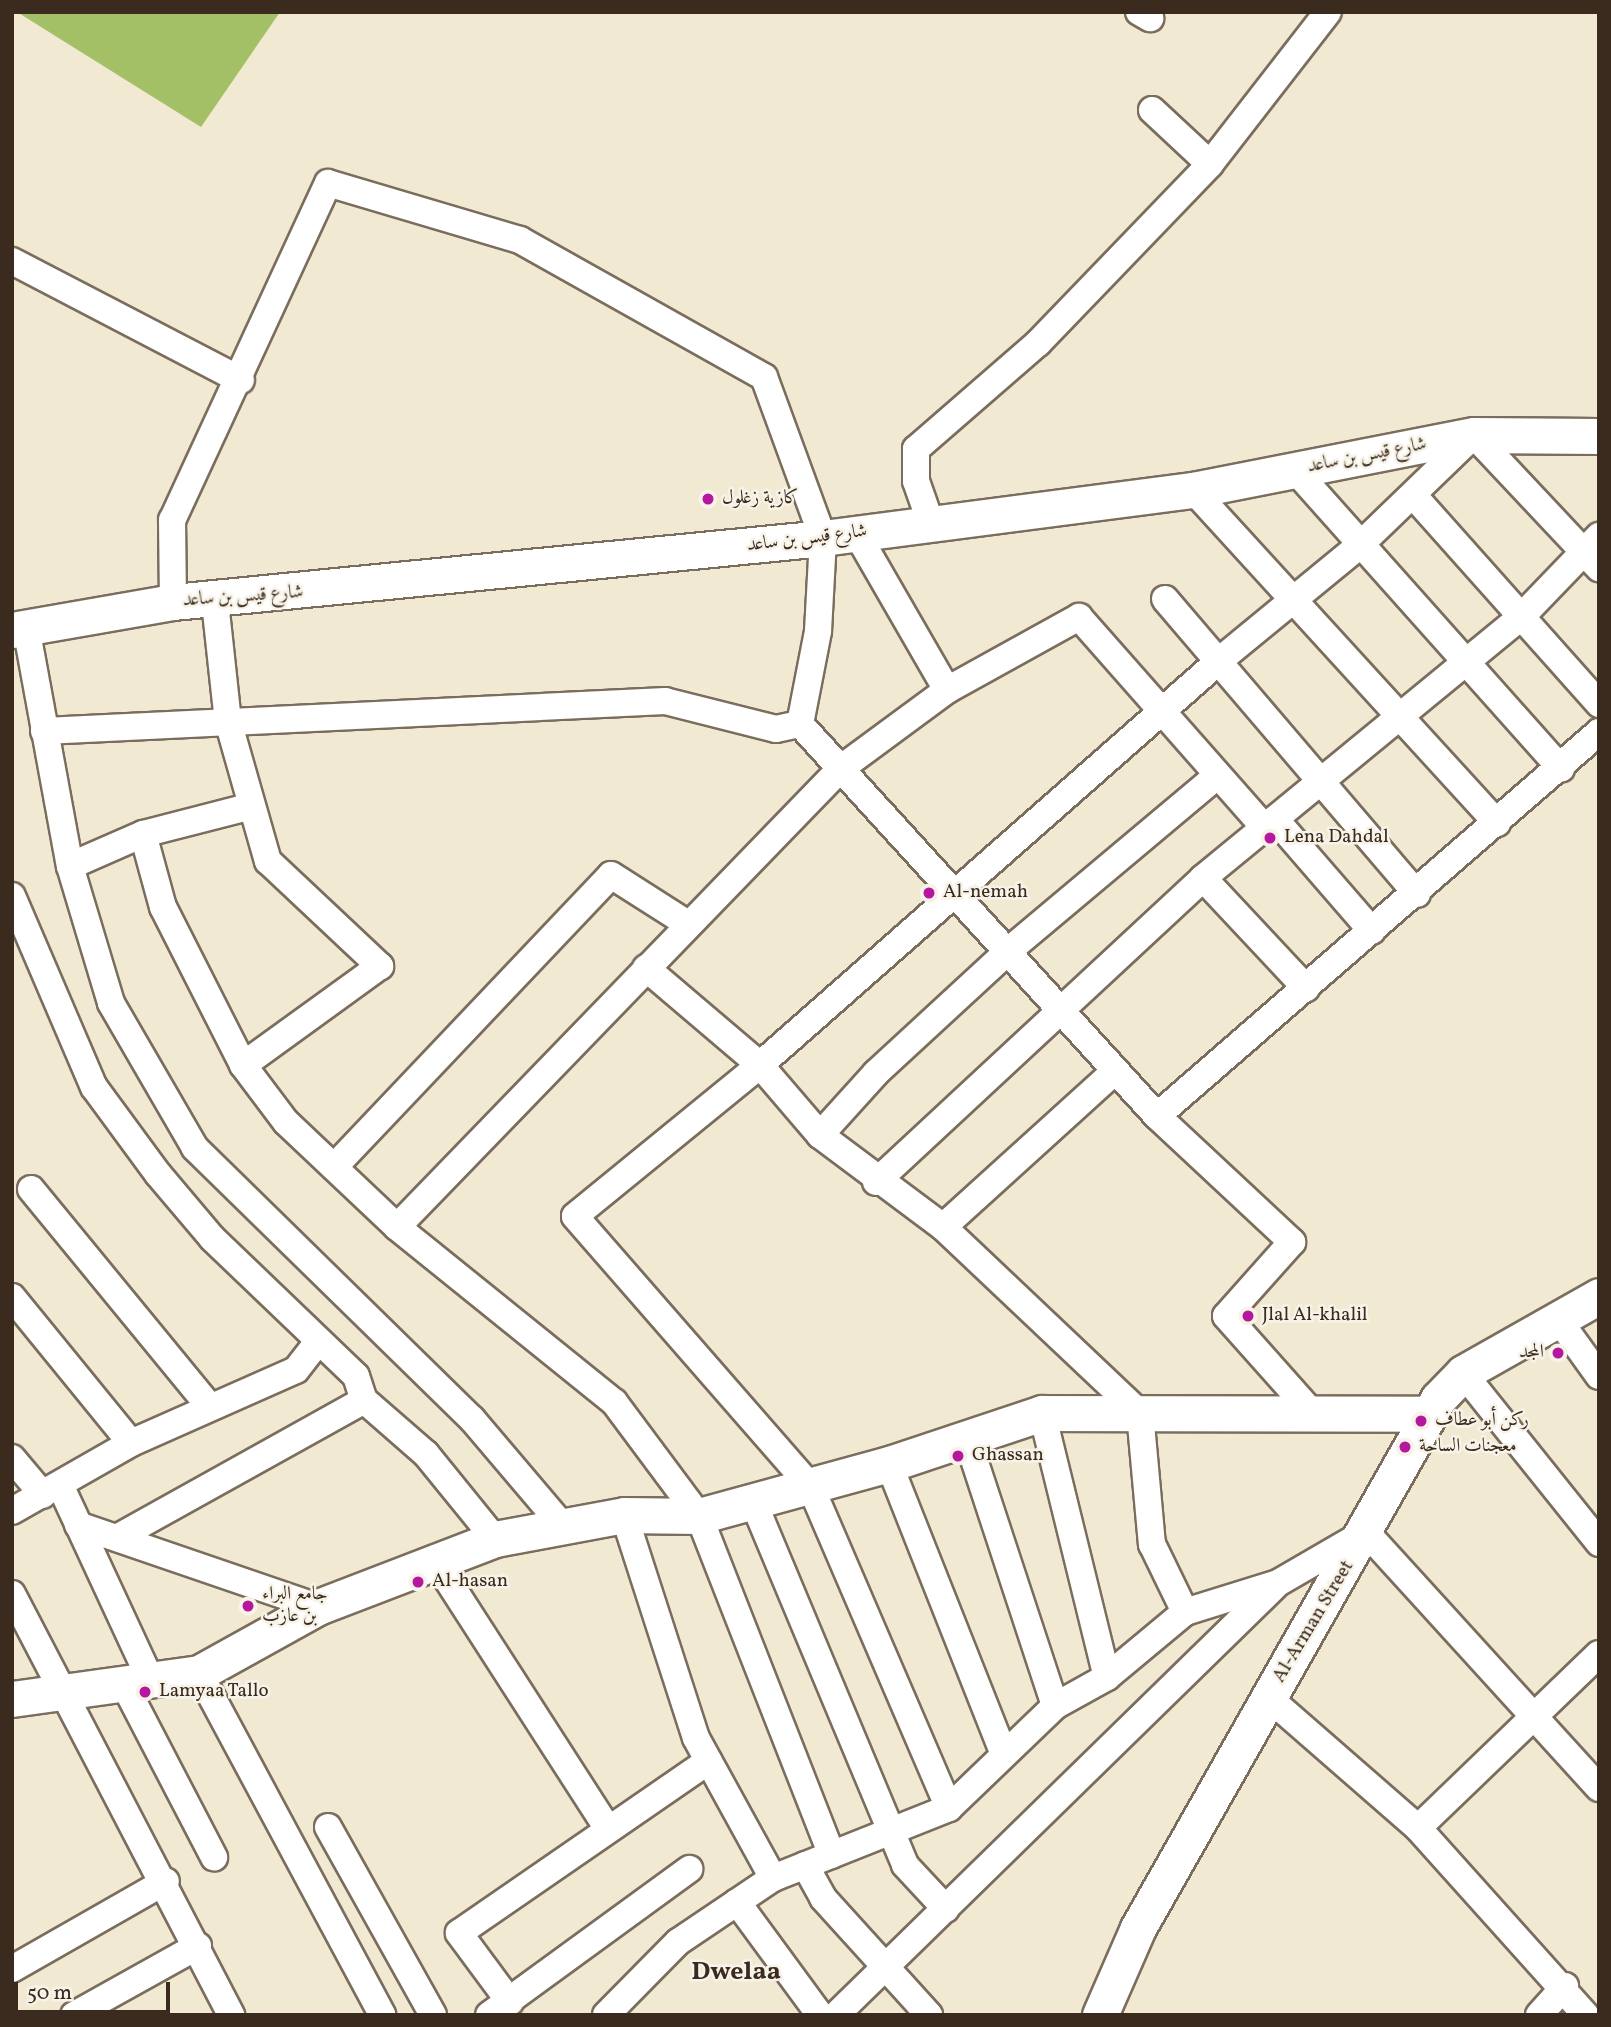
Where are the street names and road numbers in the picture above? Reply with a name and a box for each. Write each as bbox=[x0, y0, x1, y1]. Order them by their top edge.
street label: شارع قيس بن ساعد bbox=[1306, 433, 1428, 479]
street label: شارع قيس بن ساعد bbox=[746, 520, 868, 558]
street label: شارع قيس بن ساعد bbox=[182, 581, 304, 613]
street label: Al-Arman Street bbox=[1269, 1557, 1359, 1687]

